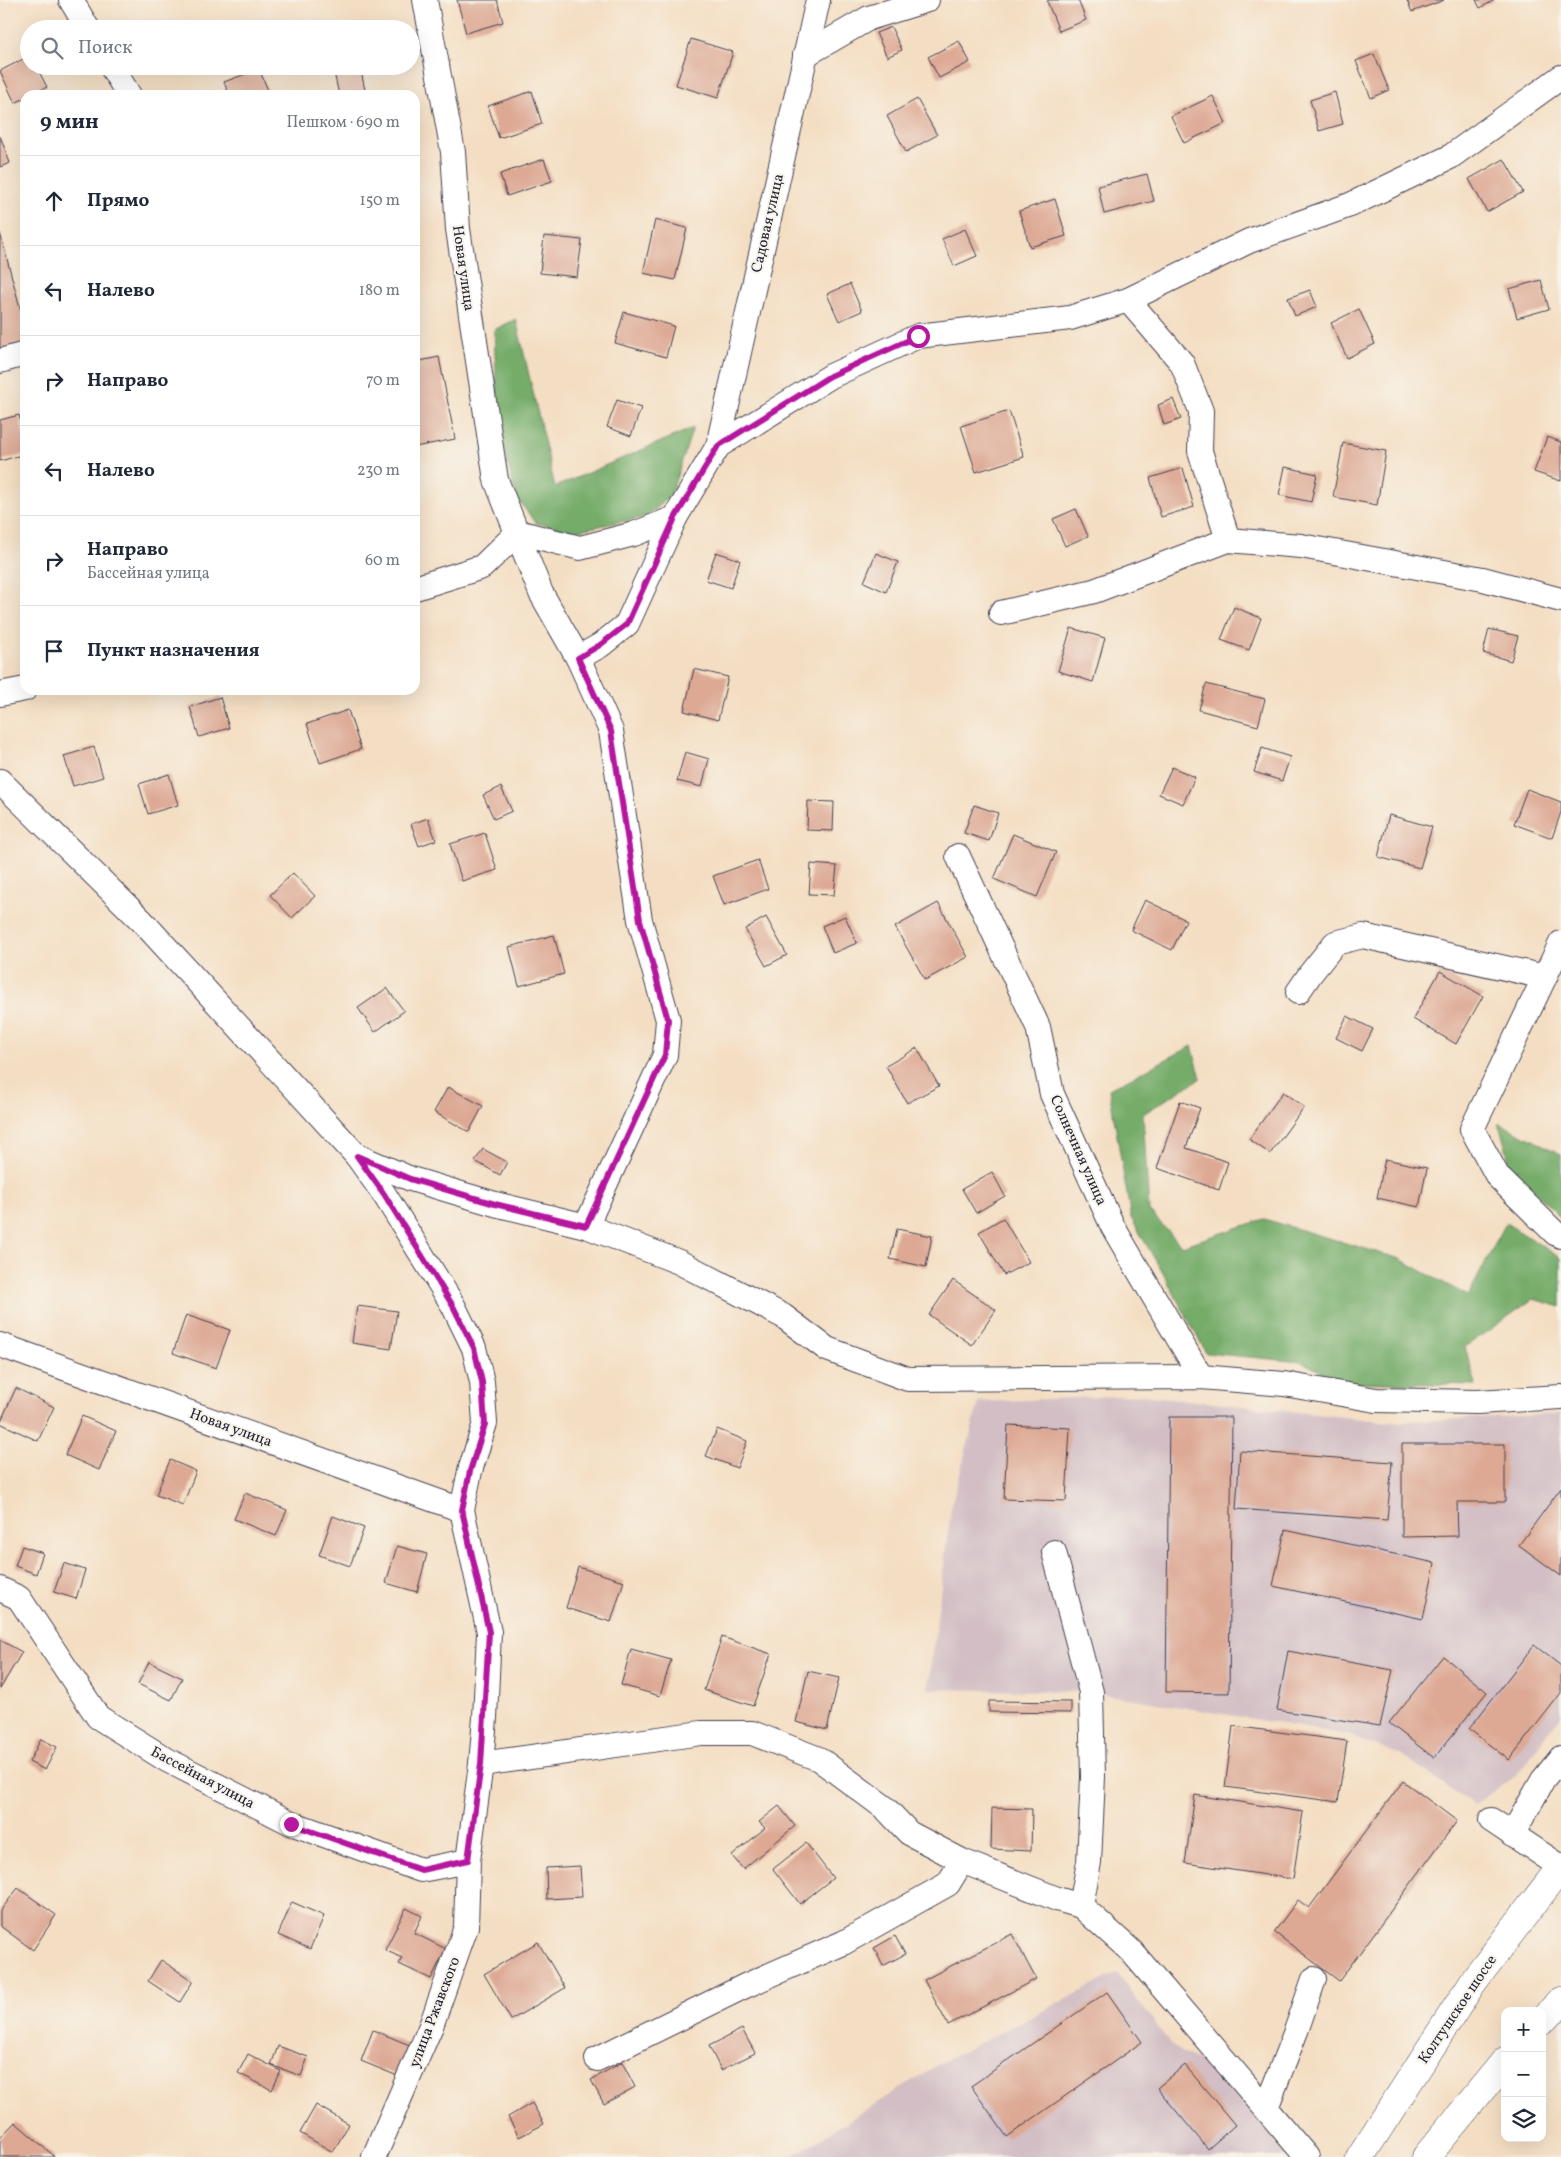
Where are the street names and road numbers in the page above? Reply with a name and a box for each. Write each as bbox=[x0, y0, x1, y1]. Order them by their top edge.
street label: Садовая улица bbox=[747, 172, 790, 275]
street label: Новая улица bbox=[446, 224, 479, 312]
street label: Солнечная улица bbox=[1044, 1092, 1111, 1209]
street label: Новая улица bbox=[186, 1404, 275, 1453]
street label: Бассейная улица bbox=[147, 1742, 258, 1815]
street label: Колтушское шоссе bbox=[1414, 1951, 1503, 2068]
street label: улица Ржавского bbox=[405, 1954, 466, 2071]

